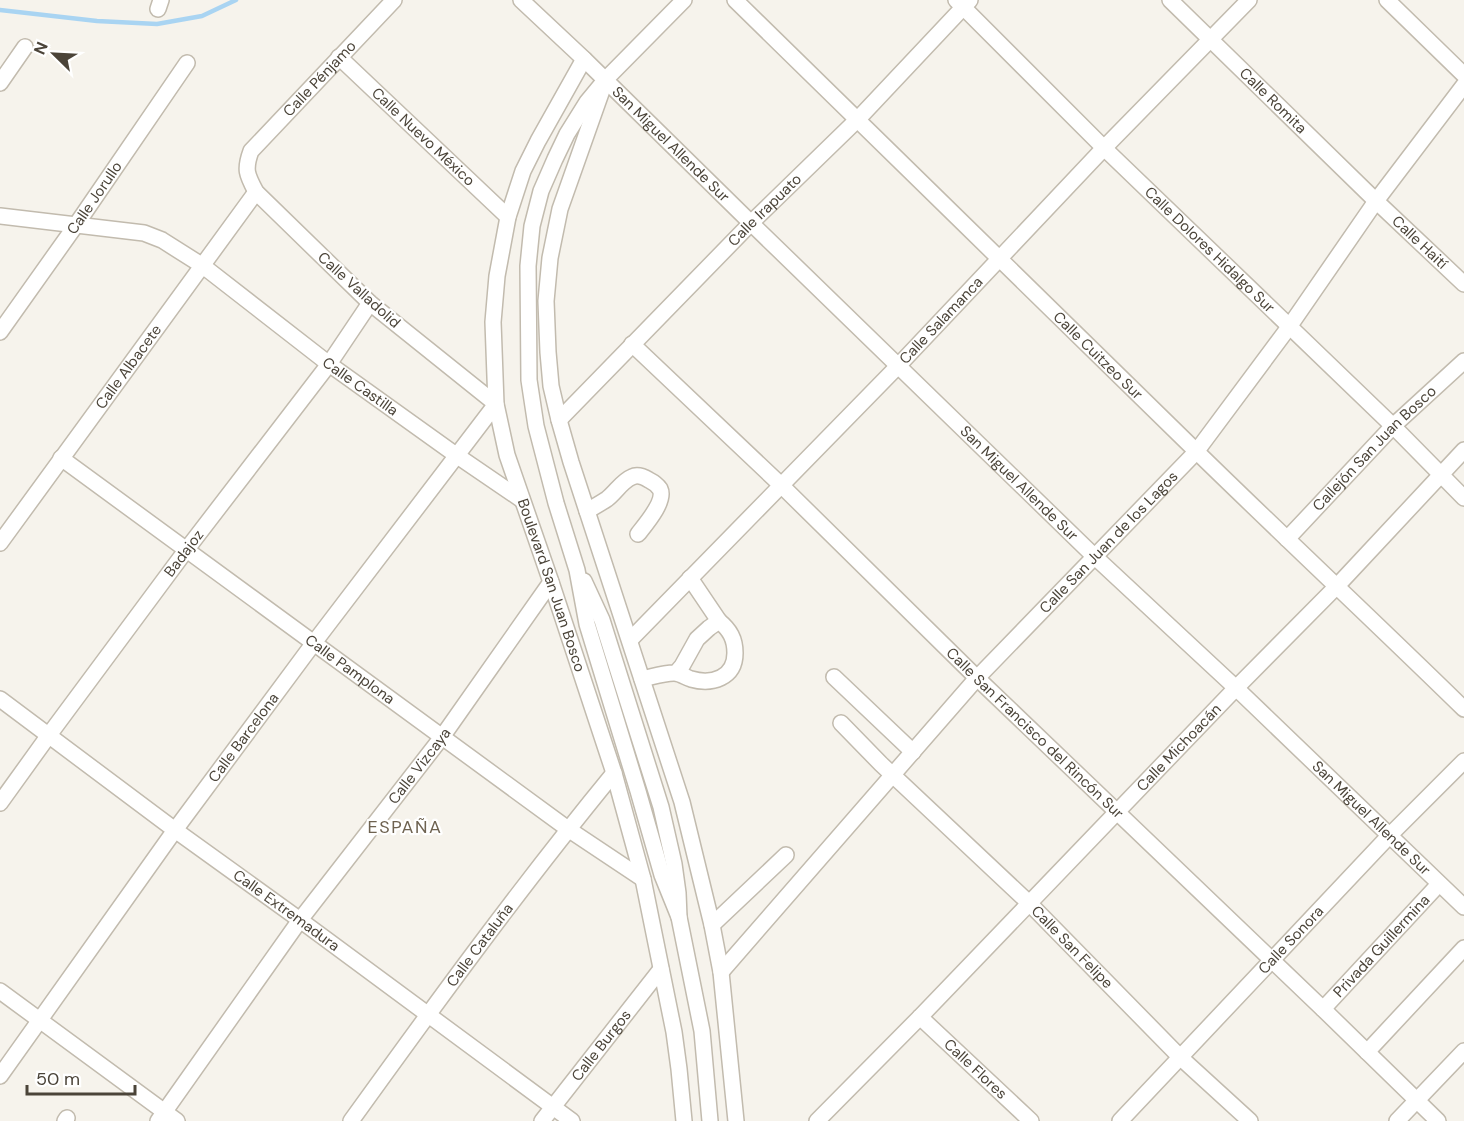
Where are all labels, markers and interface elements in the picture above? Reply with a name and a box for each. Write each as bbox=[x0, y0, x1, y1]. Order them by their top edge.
north arrow bbox=[24, 24, 84, 84]
street label: Calle Pénjamo bbox=[279, 36, 361, 121]
text: N bbox=[29, 39, 53, 58]
street label: Calle Romita bbox=[1235, 63, 1311, 138]
street label: San Miguel Allende Sur bbox=[608, 82, 734, 207]
street label: Calle Nuevo México bbox=[367, 83, 479, 191]
street label: Calle Jorullo bbox=[62, 157, 127, 238]
street label: Calle Irapuato bbox=[724, 169, 806, 251]
street label: Calle Dolores Hidalgo Sur bbox=[1140, 182, 1280, 317]
street label: Calle Haití bbox=[1388, 211, 1452, 274]
street label: Calle Valladolid bbox=[313, 247, 405, 333]
street label: Calle Salamanca bbox=[895, 272, 987, 369]
street label: Calle Cuitzeo Sur bbox=[1049, 307, 1148, 404]
street label: Calle Albacete bbox=[91, 321, 166, 413]
street label: Calle Castilla bbox=[318, 353, 402, 420]
street label: Callejón San Juan Bosco bbox=[1308, 381, 1441, 515]
street label: San Miguel Allende Sur bbox=[956, 421, 1083, 546]
street label: Calle San Juan de los Lagos bbox=[1035, 467, 1182, 618]
street label: Boulevard San Juan Bosco bbox=[513, 496, 590, 675]
street label: Badajoz bbox=[160, 526, 208, 581]
street label: Calle Pamplona bbox=[301, 630, 399, 709]
street label: Calle San Francisco del Rincón Sur bbox=[942, 643, 1128, 823]
street label: Calle Barcelona bbox=[204, 689, 283, 786]
street label: Calle Michoacán bbox=[1132, 699, 1226, 796]
street label: Calle Vizcaya bbox=[384, 724, 455, 808]
street label: San Miguel Allende Sur bbox=[1308, 756, 1435, 880]
district label: ESPAÑA bbox=[368, 815, 442, 839]
street label: Calle Extremadura bbox=[229, 865, 344, 956]
street label: Privada Guillermina bbox=[1329, 890, 1434, 1002]
street label: Calle Cataluña bbox=[442, 899, 518, 991]
street label: Calle San Felipe bbox=[1027, 901, 1117, 993]
street label: Calle Sonora bbox=[1254, 901, 1328, 978]
street label: Calle Burgos bbox=[567, 1005, 635, 1085]
street label: Calle Flores bbox=[940, 1034, 1011, 1104]
scale bar bbox=[27, 1058, 135, 1096]
text: 50 m bbox=[36, 1067, 80, 1091]

